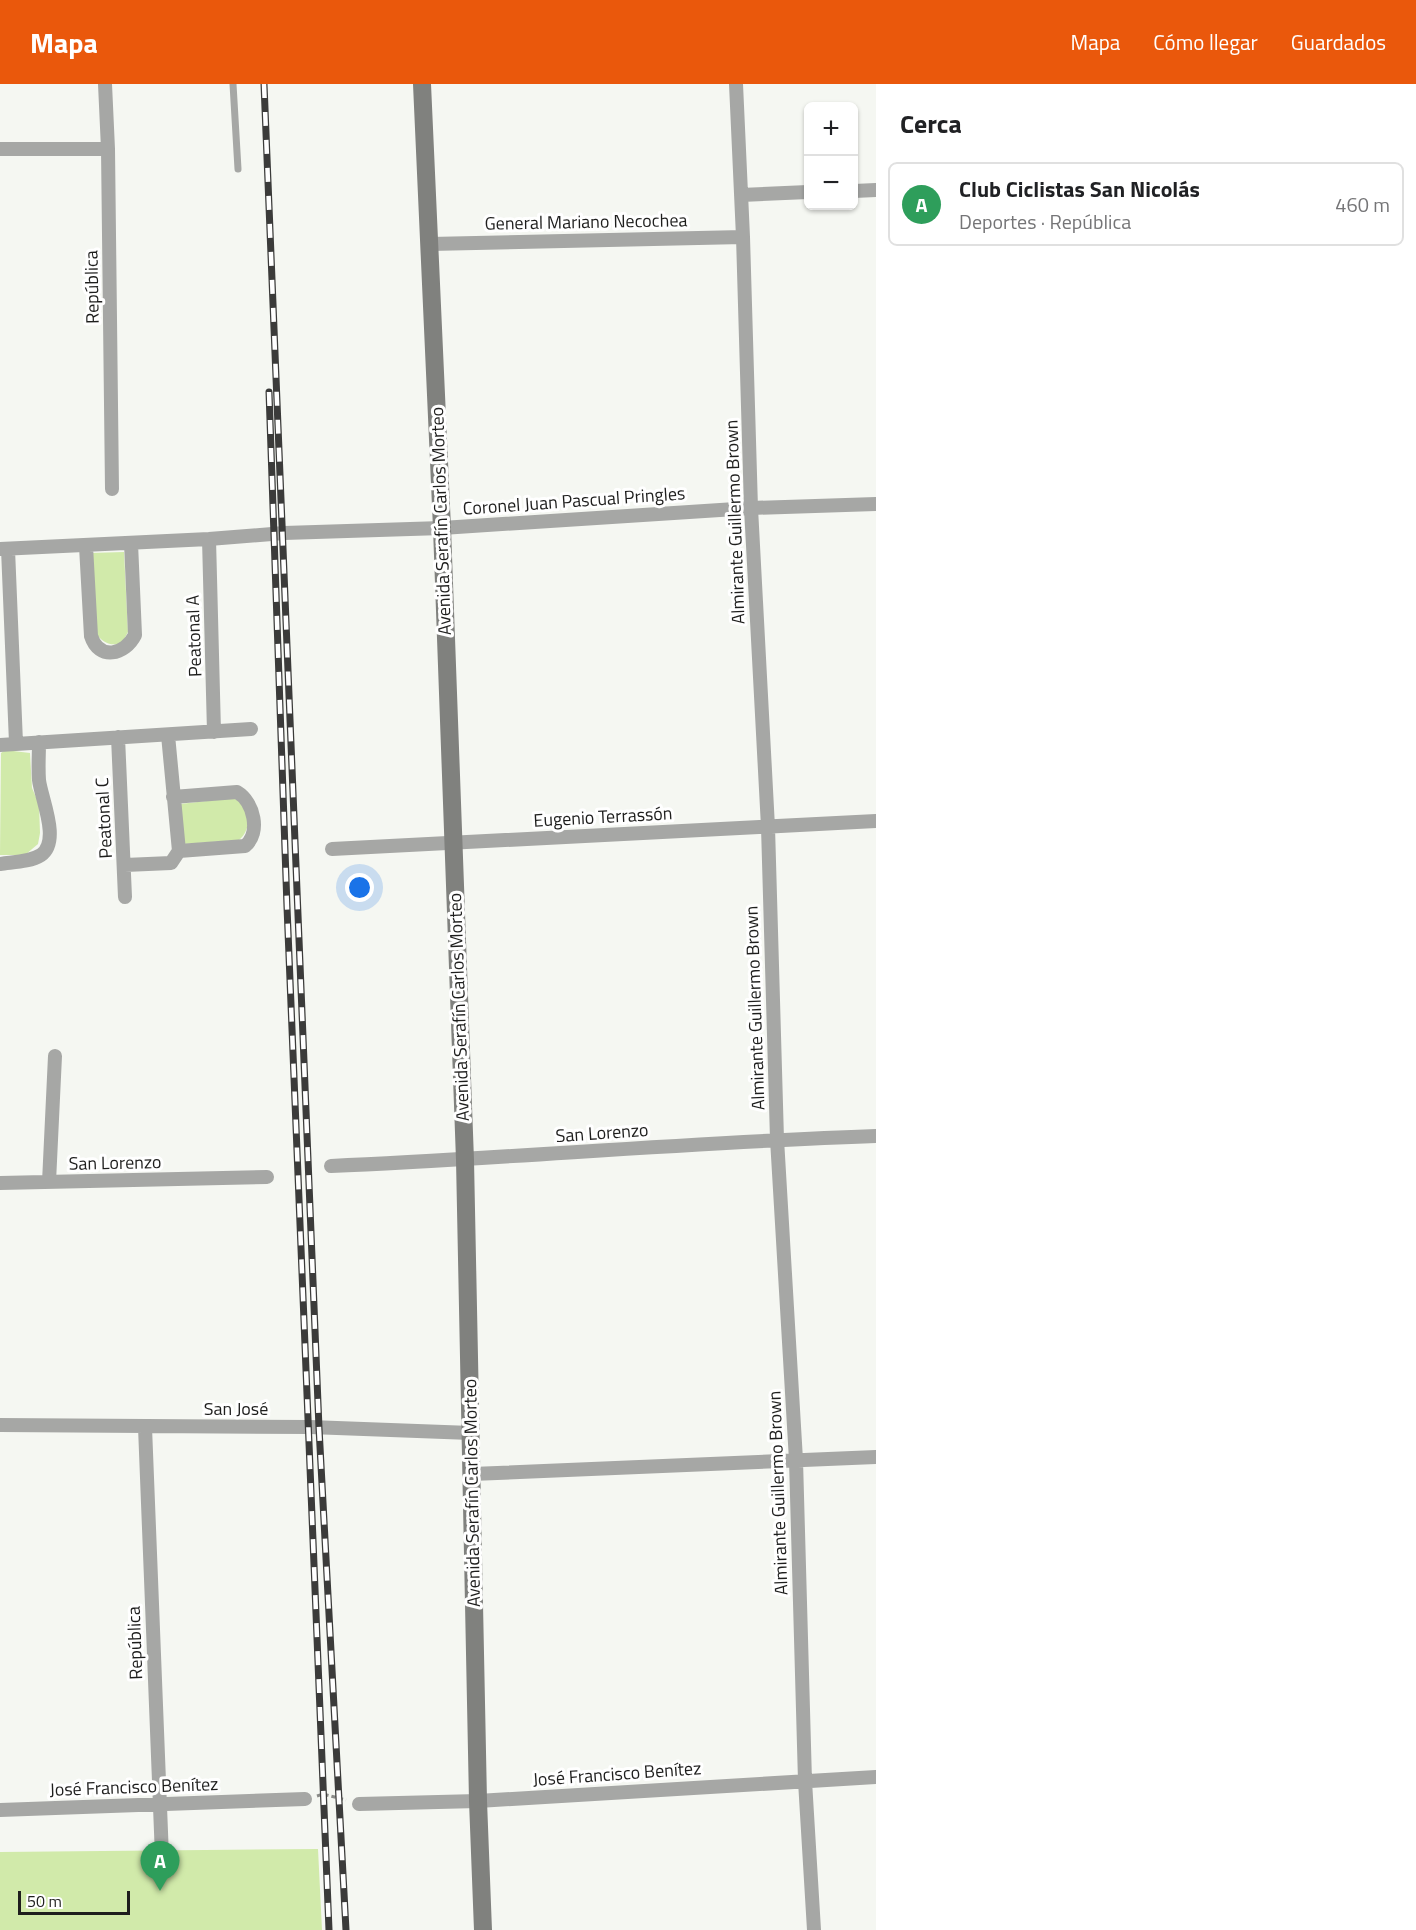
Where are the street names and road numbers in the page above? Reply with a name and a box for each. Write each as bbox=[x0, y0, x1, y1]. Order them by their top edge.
street label: General Mariano Necochea bbox=[484, 206, 688, 237]
street label: República bbox=[77, 250, 106, 324]
street label: Avenida Serafín Carlos Morteo bbox=[423, 406, 458, 636]
street label: Almirante Guillermo Brown bbox=[717, 419, 752, 625]
street label: Coronel Juan Pascual Pringles bbox=[462, 479, 686, 522]
street label: Peatonal A bbox=[179, 594, 208, 677]
street label: Peatonal C bbox=[88, 777, 119, 859]
street label: Eugenio Terrassón bbox=[533, 799, 673, 834]
street label: Avenida Serafín Carlos Morteo bbox=[441, 892, 476, 1122]
street label: Almirante Guillermo Brown bbox=[737, 905, 772, 1111]
street label: San Lorenzo bbox=[555, 1116, 649, 1149]
street label: San Lorenzo bbox=[68, 1148, 162, 1177]
street label: Avenida Serafín Carlos Morteo bbox=[456, 1379, 487, 1607]
street label: Almirante Guillermo Brown bbox=[760, 1390, 795, 1596]
street label: San José bbox=[204, 1395, 268, 1422]
street label: República bbox=[120, 1606, 149, 1680]
street label: José Francisco Benítez bbox=[532, 1754, 702, 1793]
street label: José Francisco Benítez bbox=[49, 1770, 219, 1803]

